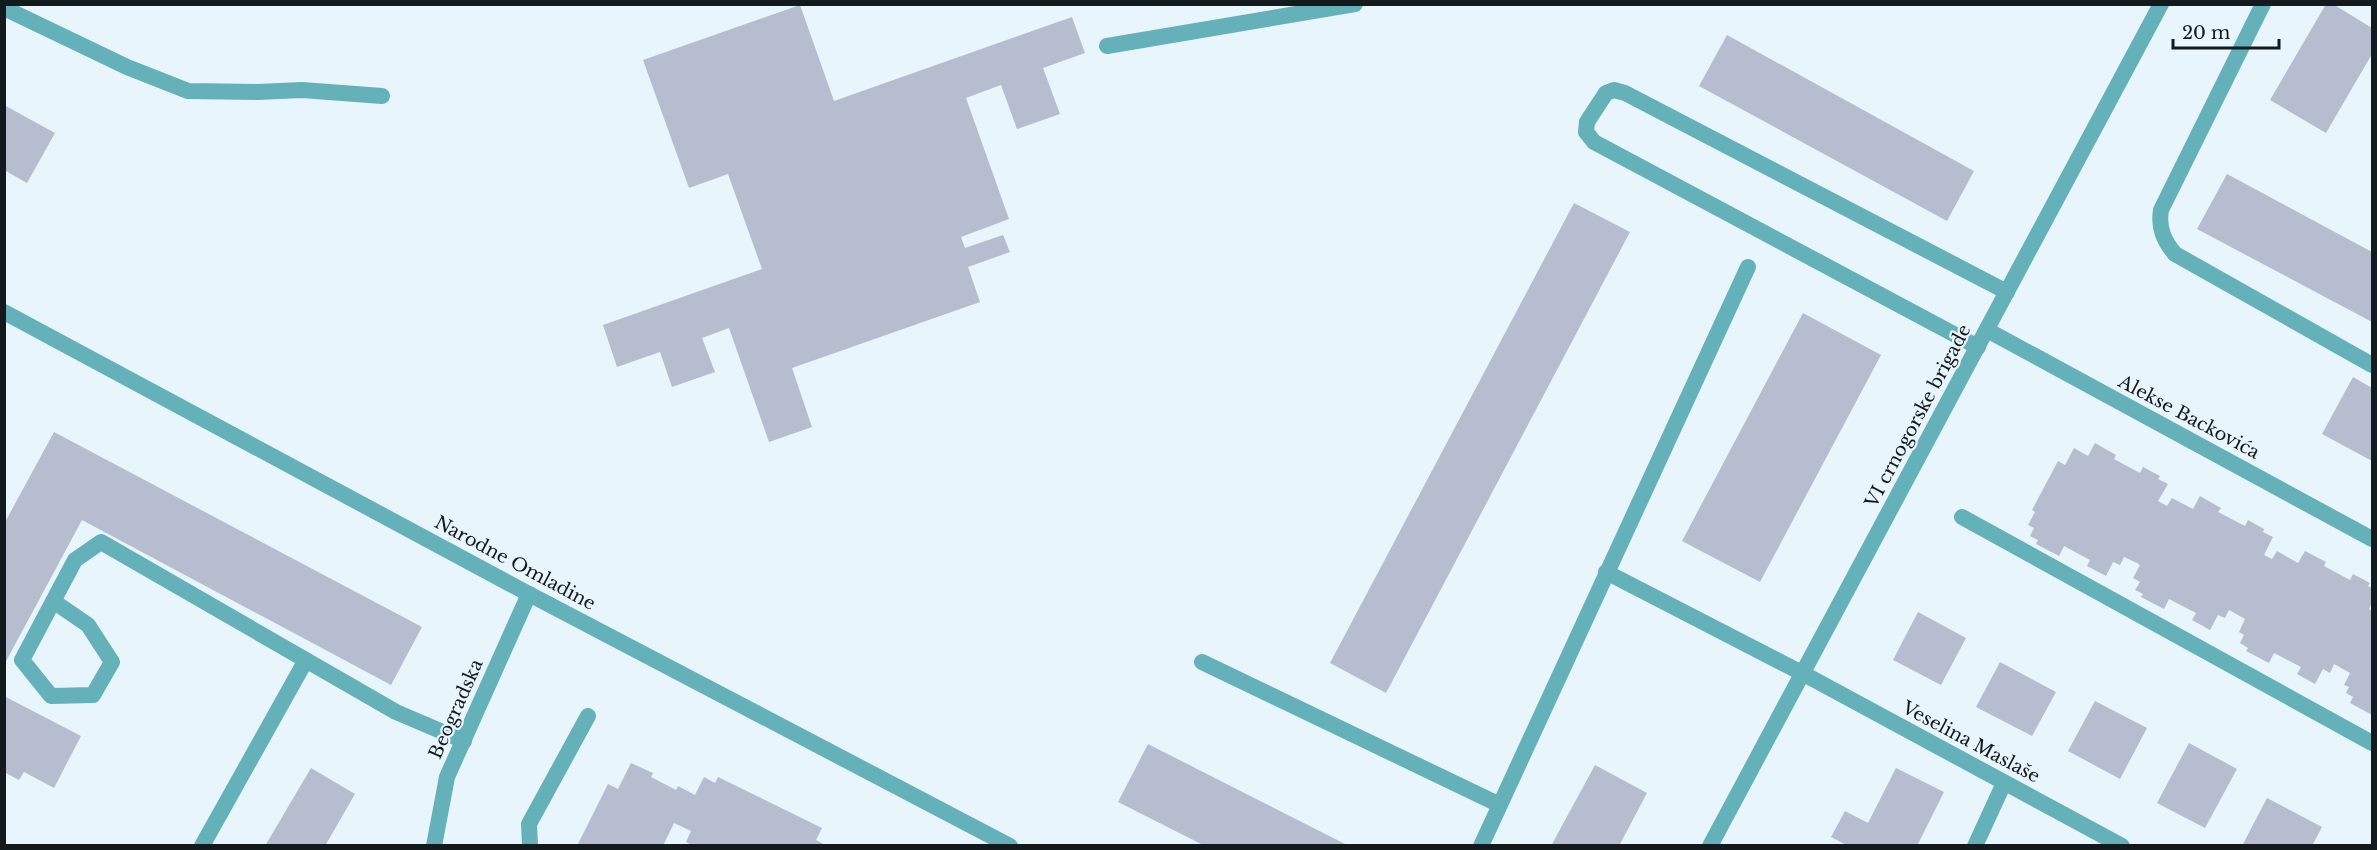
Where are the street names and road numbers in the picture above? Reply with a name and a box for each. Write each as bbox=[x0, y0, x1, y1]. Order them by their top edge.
street label: VI crnogorske brigade bbox=[1860, 321, 1976, 512]
street label: Alekse Backovića bbox=[2114, 370, 2263, 464]
street label: Narodne Omladine bbox=[431, 511, 599, 615]
street label: Beogradska bbox=[424, 656, 488, 762]
street label: Veselina Maslaše bbox=[1897, 696, 2044, 788]

